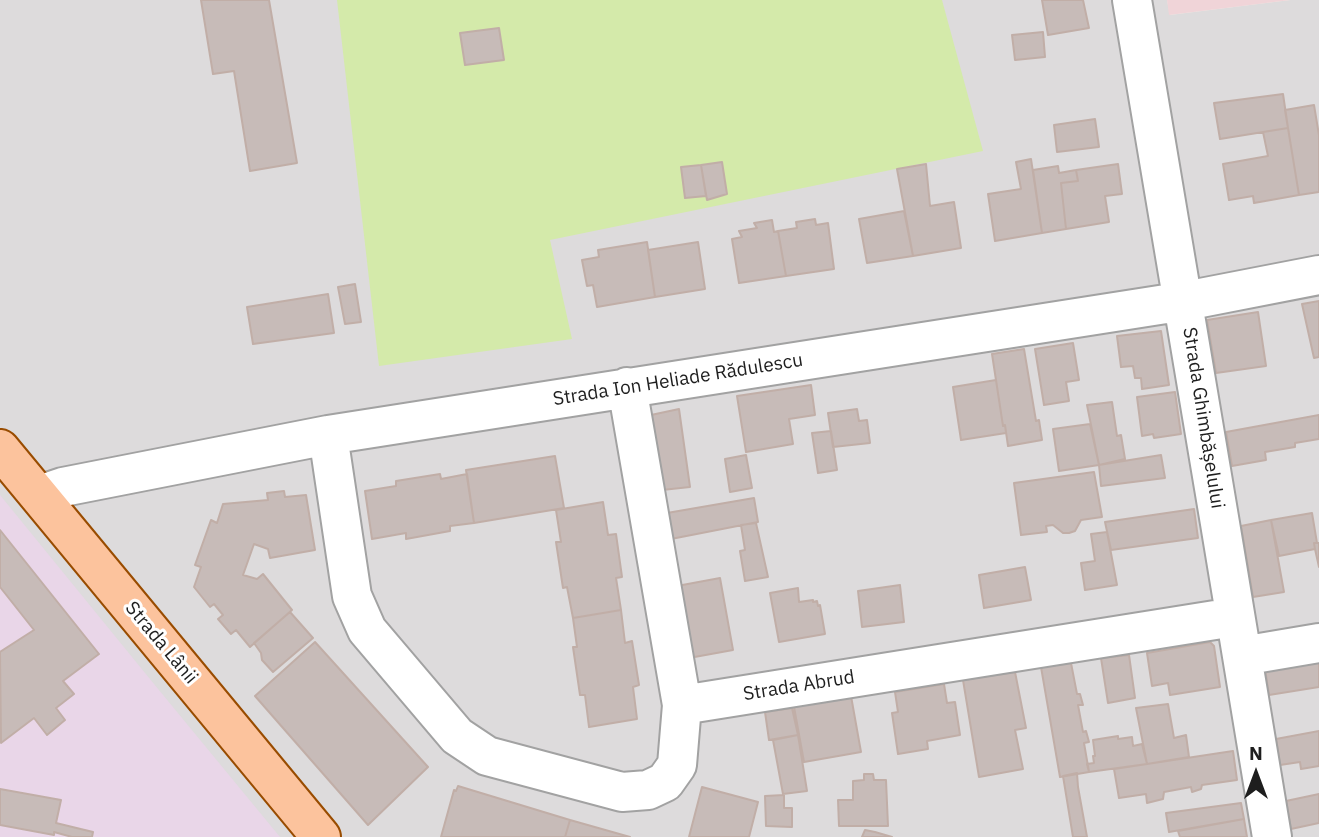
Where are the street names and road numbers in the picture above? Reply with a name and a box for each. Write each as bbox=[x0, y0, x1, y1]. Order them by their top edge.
street label: Strada Ghimbășelului bbox=[1177, 326, 1229, 510]
street label: Strada Ion Heliade Rădulescu bbox=[551, 349, 805, 411]
street label: Strada Lânii bbox=[120, 597, 202, 689]
street label: Strada Abrud bbox=[742, 666, 856, 706]

